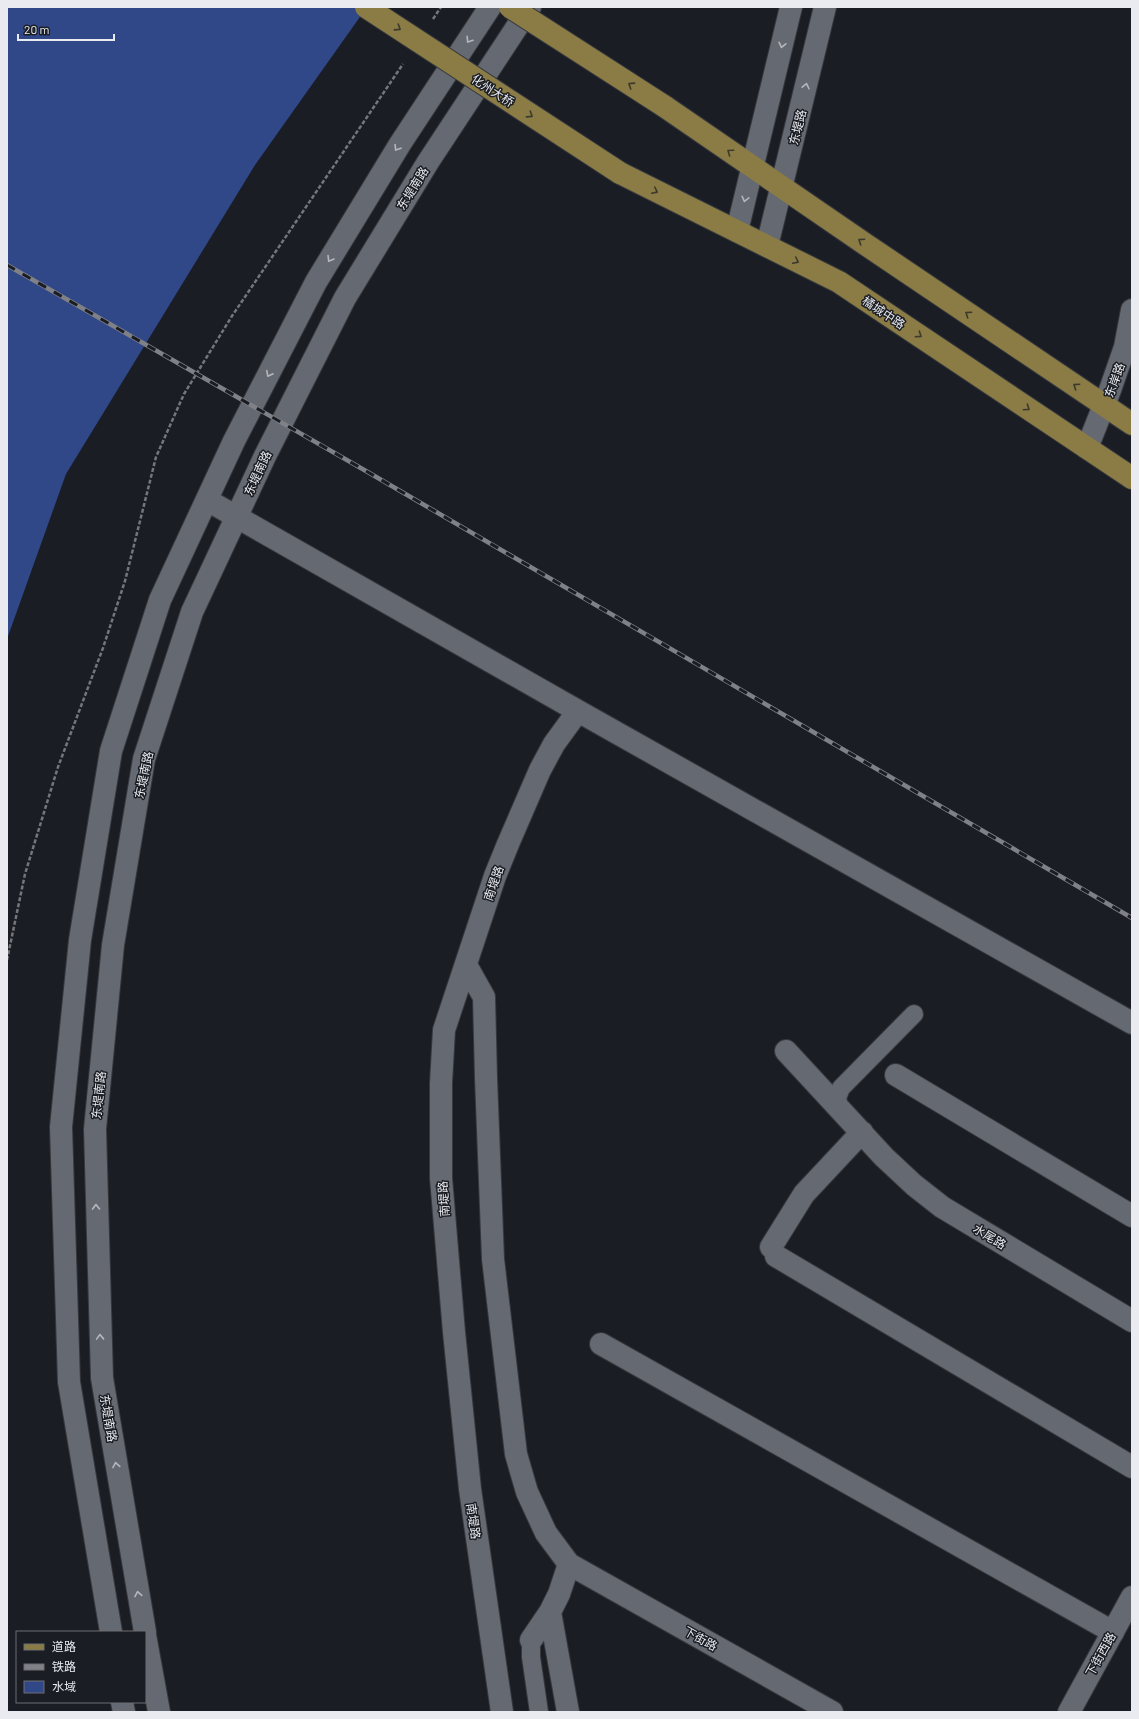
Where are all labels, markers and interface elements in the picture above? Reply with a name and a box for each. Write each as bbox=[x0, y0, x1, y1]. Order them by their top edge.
scale bar bbox=[18, 16, 114, 42]
text: 20 m bbox=[24, 22, 50, 36]
one-way arrow bbox=[394, 24, 401, 31]
one-way arrow bbox=[466, 35, 473, 42]
one-way arrow bbox=[778, 42, 786, 48]
street label: 化州大桥 bbox=[469, 71, 517, 109]
one-way arrow bbox=[629, 83, 636, 90]
one-way arrow bbox=[802, 83, 810, 89]
street label: 东堤路 bbox=[786, 108, 808, 146]
one-way arrow bbox=[526, 110, 533, 117]
one-way arrow bbox=[395, 144, 402, 151]
one-way arrow bbox=[728, 150, 735, 157]
street label: 东堤南路 bbox=[393, 164, 431, 212]
one-way arrow bbox=[651, 186, 658, 193]
one-way arrow bbox=[741, 195, 750, 202]
one-way arrow bbox=[858, 239, 865, 246]
one-way arrow bbox=[327, 255, 334, 262]
one-way arrow bbox=[792, 256, 800, 264]
street label: 橘城中路 bbox=[860, 293, 908, 331]
one-way arrow bbox=[966, 312, 973, 319]
one-way arrow bbox=[915, 331, 922, 338]
street label: 东岸路 bbox=[1101, 361, 1127, 399]
one-way arrow bbox=[266, 370, 274, 377]
one-way arrow bbox=[1074, 384, 1081, 391]
one-way arrow bbox=[1023, 403, 1030, 411]
street label: 东堤南路 bbox=[241, 448, 273, 498]
street label: 东堤南路 bbox=[131, 750, 155, 800]
street label: 南堤路 bbox=[481, 864, 505, 902]
street label: 东堤南路 bbox=[89, 1070, 107, 1120]
street label: 南堤路 bbox=[435, 1181, 451, 1217]
one-way arrow bbox=[92, 1204, 100, 1210]
street label: 水尾路 bbox=[971, 1221, 1009, 1251]
one-way arrow bbox=[96, 1334, 105, 1340]
street label: 东堤南路 bbox=[98, 1393, 120, 1443]
one-way arrow bbox=[113, 1462, 121, 1468]
street label: 南堤路 bbox=[465, 1502, 483, 1540]
one-way arrow bbox=[134, 1590, 143, 1597]
street label: 下街路 bbox=[682, 1623, 720, 1653]
street label: 下街西路 bbox=[1082, 1630, 1118, 1678]
legend bbox=[16, 1631, 146, 1703]
text: 道路 bbox=[52, 1639, 76, 1653]
text: 铁路 bbox=[52, 1659, 76, 1673]
text: 水域 bbox=[52, 1679, 76, 1693]

